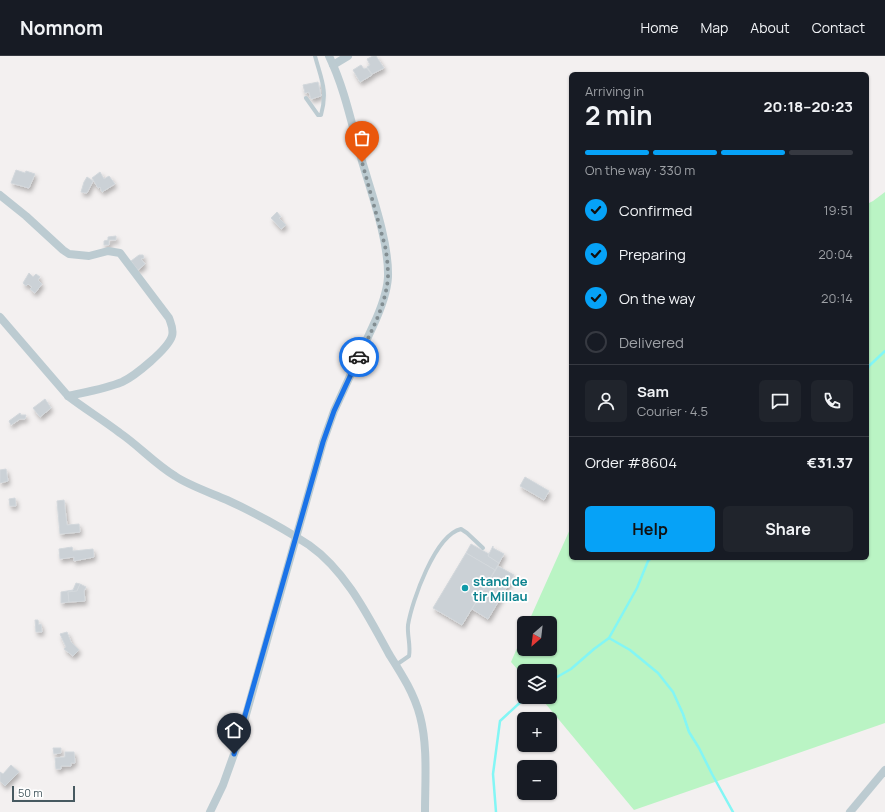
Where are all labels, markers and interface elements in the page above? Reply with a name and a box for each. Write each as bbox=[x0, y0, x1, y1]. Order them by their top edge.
text: Nomnom bbox=[20, 15, 103, 41]
text: Home bbox=[641, 18, 678, 37]
text: Map bbox=[700, 18, 728, 37]
text: About bbox=[750, 18, 790, 37]
text: Contact bbox=[812, 18, 865, 37]
text: Arriving in bbox=[585, 82, 644, 100]
text: 20:18–20:23 bbox=[764, 96, 853, 117]
text: 2 min bbox=[585, 97, 653, 133]
pin bbox=[345, 121, 379, 162]
icon: bag bbox=[351, 127, 373, 149]
text: On the way · 330 m bbox=[585, 161, 695, 179]
icon: check bbox=[585, 199, 607, 221]
text: Confirmed bbox=[619, 200, 692, 221]
text: 19:51 bbox=[823, 201, 853, 219]
icon: check bbox=[585, 243, 607, 265]
text: Preparing bbox=[619, 244, 686, 265]
text: 20:04 bbox=[818, 245, 853, 263]
icon: check bbox=[585, 287, 607, 309]
text: On the way bbox=[619, 288, 695, 309]
text: 20:14 bbox=[821, 289, 853, 307]
text: Delivered bbox=[619, 332, 684, 353]
courier bbox=[339, 337, 379, 377]
icon: car bbox=[348, 346, 370, 368]
button: person bbox=[585, 380, 627, 422]
button: chat bbox=[759, 380, 801, 422]
button: phone bbox=[811, 380, 853, 422]
text: Sam bbox=[637, 381, 669, 402]
text: Courier · 4.5 bbox=[637, 402, 708, 420]
text: Order #8604 bbox=[585, 452, 677, 473]
text: €31.37 bbox=[807, 452, 853, 473]
button: Help bbox=[585, 506, 715, 552]
button: Share bbox=[723, 506, 853, 552]
place label: stand de tir Millau bbox=[473, 572, 528, 605]
marker: stand de tir Millau bbox=[460, 583, 470, 593]
north arrow bbox=[517, 616, 557, 656]
map controls bbox=[517, 616, 557, 800]
button: layers bbox=[517, 664, 557, 704]
button: + bbox=[517, 712, 557, 752]
pin bbox=[217, 713, 251, 754]
icon: home bbox=[223, 719, 245, 741]
button: − bbox=[517, 760, 557, 800]
scale bar bbox=[12, 784, 75, 803]
text: 50 m bbox=[18, 785, 43, 800]

